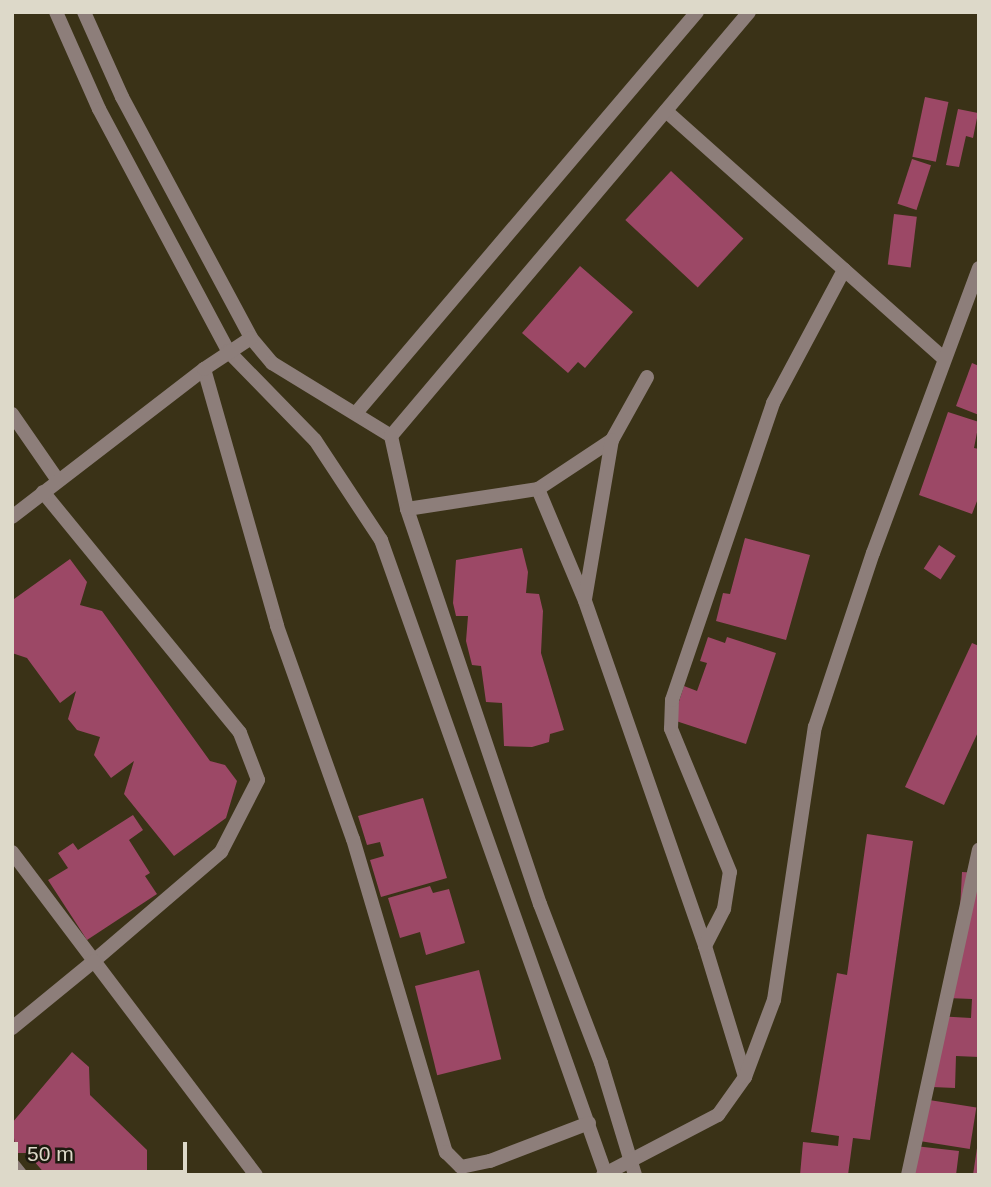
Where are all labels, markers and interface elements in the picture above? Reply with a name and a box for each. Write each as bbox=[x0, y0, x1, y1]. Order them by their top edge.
scale bar bbox=[18, 1128, 191, 1172]
text: 50 m bbox=[27, 1142, 74, 1165]

